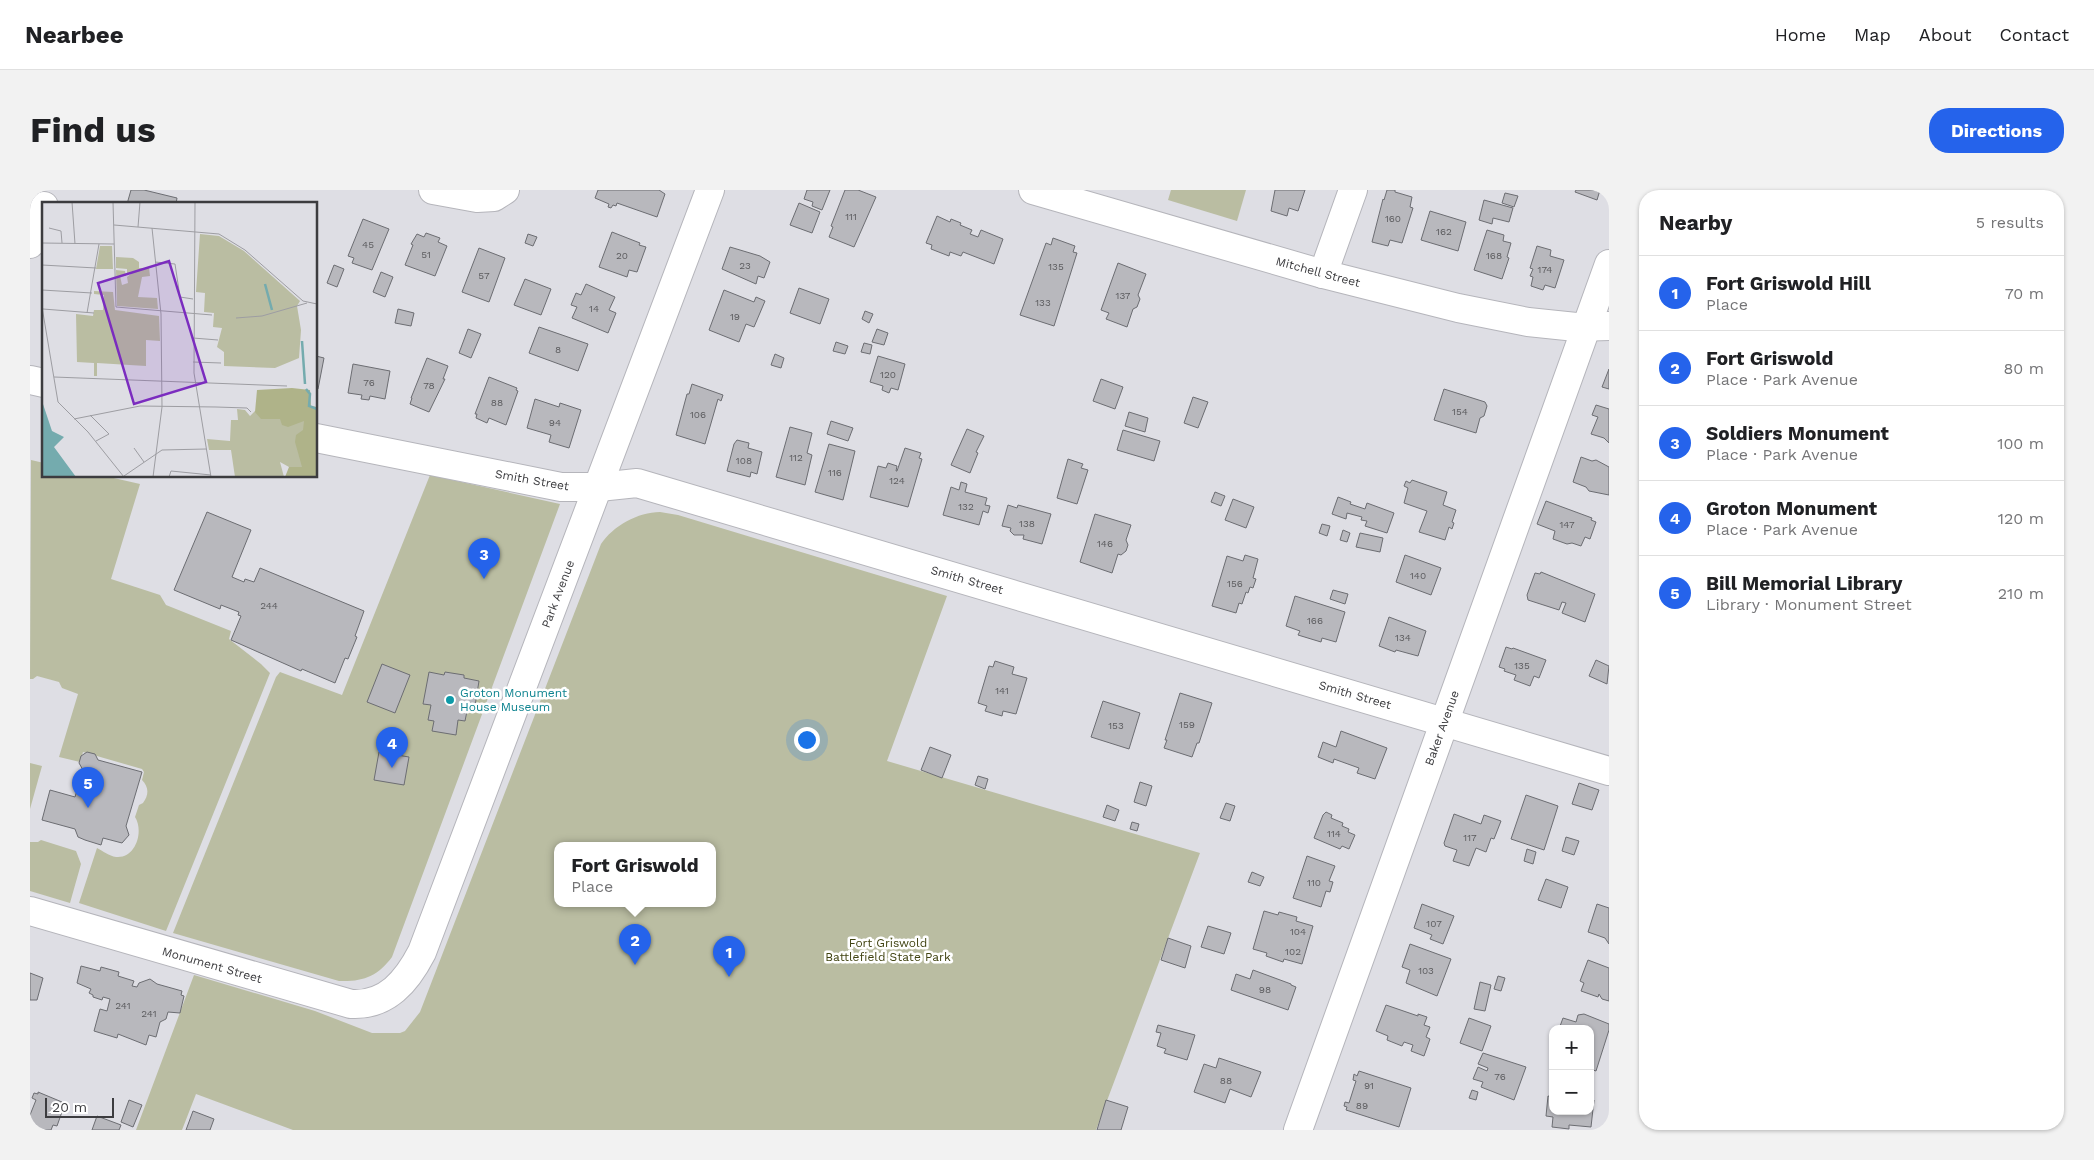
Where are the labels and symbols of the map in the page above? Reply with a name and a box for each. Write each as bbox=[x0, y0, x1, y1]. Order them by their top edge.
inset map bbox=[42, 202, 318, 478]
house number: 111 bbox=[845, 211, 857, 222]
house number: 160 bbox=[1385, 213, 1401, 224]
house number: 162 bbox=[1436, 226, 1452, 237]
house number: 45 bbox=[362, 239, 374, 250]
house number: 51 bbox=[421, 249, 431, 260]
house number: 20 bbox=[616, 250, 628, 261]
house number: 168 bbox=[1486, 250, 1502, 261]
street label: Mitchell Street bbox=[1274, 254, 1362, 290]
house number: 23 bbox=[739, 260, 751, 271]
house number: 135 bbox=[1048, 261, 1064, 272]
house number: 174 bbox=[1538, 264, 1552, 275]
house number: 57 bbox=[478, 270, 490, 281]
house number: 137 bbox=[1116, 290, 1131, 301]
house number: 133 bbox=[1035, 297, 1051, 308]
house number: 14 bbox=[589, 303, 599, 314]
house number: 19 bbox=[730, 311, 740, 322]
house number: 8 bbox=[555, 344, 561, 355]
house number: 120 bbox=[880, 369, 896, 380]
house number: 76 bbox=[363, 377, 375, 388]
house number: 78 bbox=[423, 380, 435, 391]
house number: 88 bbox=[491, 397, 503, 408]
house number: 154 bbox=[1452, 406, 1468, 417]
house number: 106 bbox=[690, 409, 706, 420]
house number: 94 bbox=[549, 417, 561, 428]
house number: 112 bbox=[789, 452, 803, 463]
house number: 108 bbox=[736, 455, 752, 466]
street label: Smith Street bbox=[494, 467, 570, 493]
house number: 116 bbox=[828, 467, 842, 478]
house number: 124 bbox=[889, 475, 905, 486]
house number: 132 bbox=[958, 501, 974, 512]
house number: 138 bbox=[1019, 518, 1035, 529]
house number: 147 bbox=[1559, 519, 1575, 530]
pin: 3 bbox=[468, 538, 500, 579]
house number: 146 bbox=[1097, 538, 1113, 549]
street label: Park Avenue bbox=[539, 558, 577, 630]
street label: Smith Street bbox=[929, 563, 1005, 597]
house number: 140 bbox=[1410, 570, 1426, 581]
house number: 156 bbox=[1227, 578, 1243, 589]
house number: 244 bbox=[260, 600, 278, 611]
house number: 166 bbox=[1307, 615, 1323, 626]
house number: 134 bbox=[1395, 632, 1411, 643]
house number: 135 bbox=[1514, 660, 1530, 671]
street label: Smith Street bbox=[1317, 678, 1393, 712]
house number: 141 bbox=[995, 685, 1009, 696]
place label: Groton Monument House Museum bbox=[460, 686, 567, 714]
street label: Baker Avenue bbox=[1422, 689, 1462, 767]
marker: Groton Monument House Museum bbox=[444, 694, 456, 706]
house number: 159 bbox=[1179, 719, 1195, 730]
house number: 153 bbox=[1108, 720, 1124, 731]
pin: 4 bbox=[376, 727, 408, 768]
your location bbox=[794, 727, 820, 753]
pin: 5 bbox=[72, 767, 104, 808]
house number: 114 bbox=[1327, 828, 1341, 839]
house number: 117 bbox=[1463, 832, 1477, 843]
house number: 110 bbox=[1307, 877, 1321, 888]
house number: 107 bbox=[1426, 918, 1442, 929]
pin: 2 bbox=[619, 924, 651, 965]
house number: 104 bbox=[1290, 926, 1306, 937]
pin: 1 bbox=[713, 936, 745, 977]
park label: Fort Griswold Battlefield State Park bbox=[825, 936, 951, 964]
street label: Monument Street bbox=[160, 944, 264, 986]
house number: 102 bbox=[1285, 946, 1301, 957]
house number: 103 bbox=[1418, 965, 1434, 976]
house number: 98 bbox=[1259, 984, 1271, 995]
house number: 241 bbox=[115, 1000, 131, 1011]
house number: 241 bbox=[141, 1008, 157, 1019]
house number: 76 bbox=[1494, 1071, 1506, 1082]
house number: 88 bbox=[1220, 1075, 1232, 1086]
house number: 91 bbox=[1364, 1080, 1374, 1091]
scale bar bbox=[45, 1095, 114, 1118]
house number: 89 bbox=[1356, 1100, 1368, 1111]

